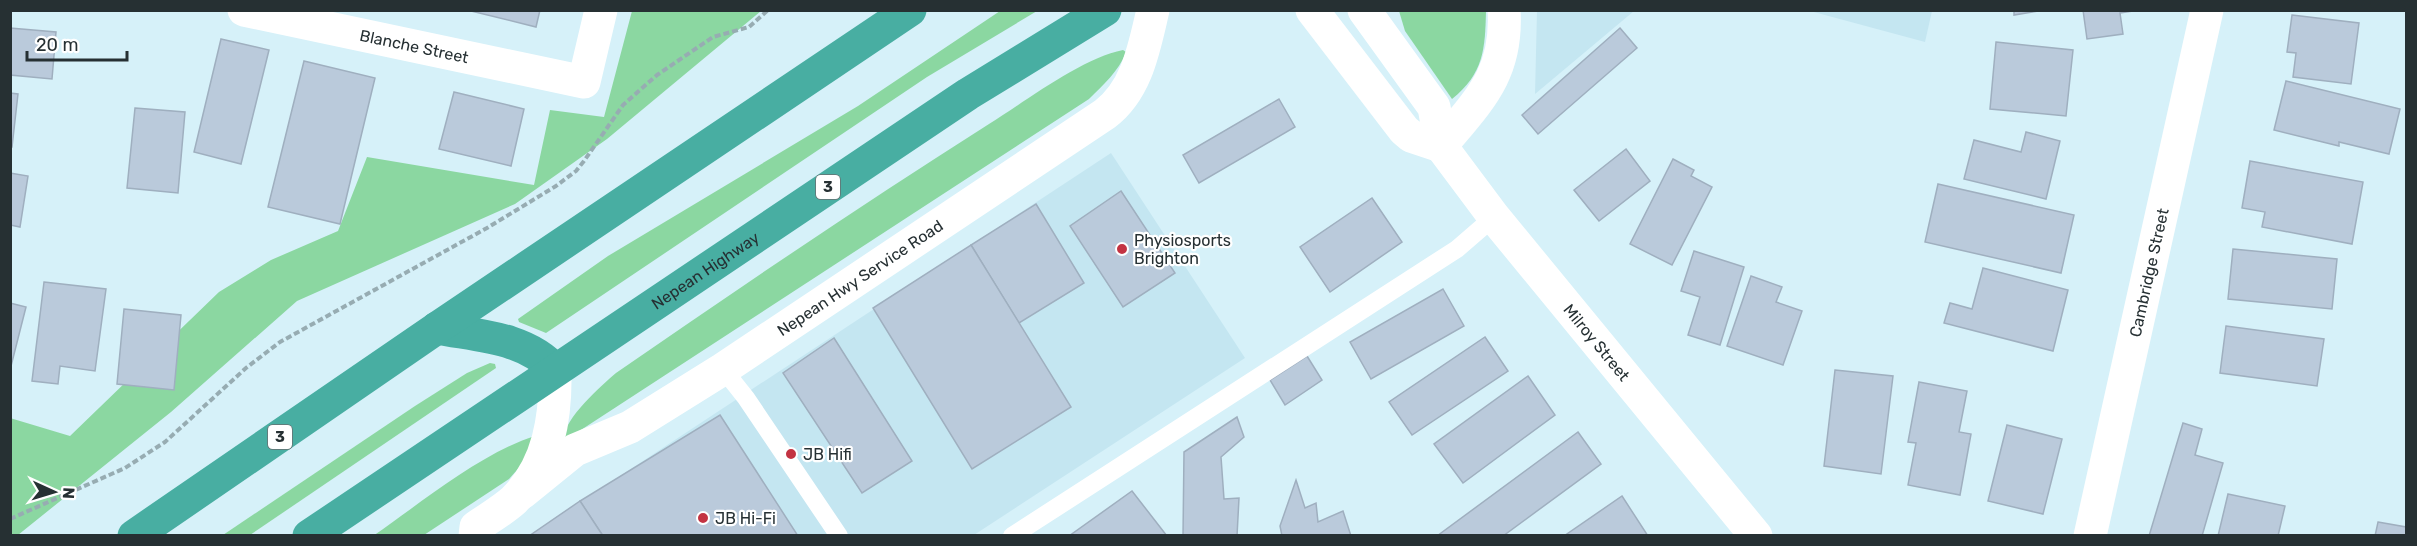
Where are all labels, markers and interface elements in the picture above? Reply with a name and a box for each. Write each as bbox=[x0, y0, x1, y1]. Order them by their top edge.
scale bar bbox=[27, 24, 128, 62]
street label: Blanche Street bbox=[358, 26, 470, 67]
text: 20 m bbox=[36, 34, 78, 56]
road number: 3 bbox=[816, 175, 840, 199]
street label: Cambridge Street bbox=[2126, 206, 2173, 339]
street label: Nepean Hwy Service Road bbox=[774, 216, 947, 340]
street label: Nepean Highway bbox=[648, 228, 763, 314]
place label: Physiosports Brighton bbox=[1134, 231, 1231, 268]
marker: Physiosports Brighton bbox=[1115, 242, 1129, 256]
street label: Milroy Street bbox=[1559, 300, 1634, 385]
road number: 3 bbox=[268, 425, 292, 449]
place label: JB Hifi bbox=[803, 445, 852, 464]
marker: JB Hifi bbox=[784, 447, 798, 461]
north arrow bbox=[24, 462, 84, 522]
text: N bbox=[59, 487, 78, 499]
place label: JB Hi-Fi bbox=[715, 509, 776, 528]
marker: JB Hi-Fi bbox=[696, 511, 710, 525]

